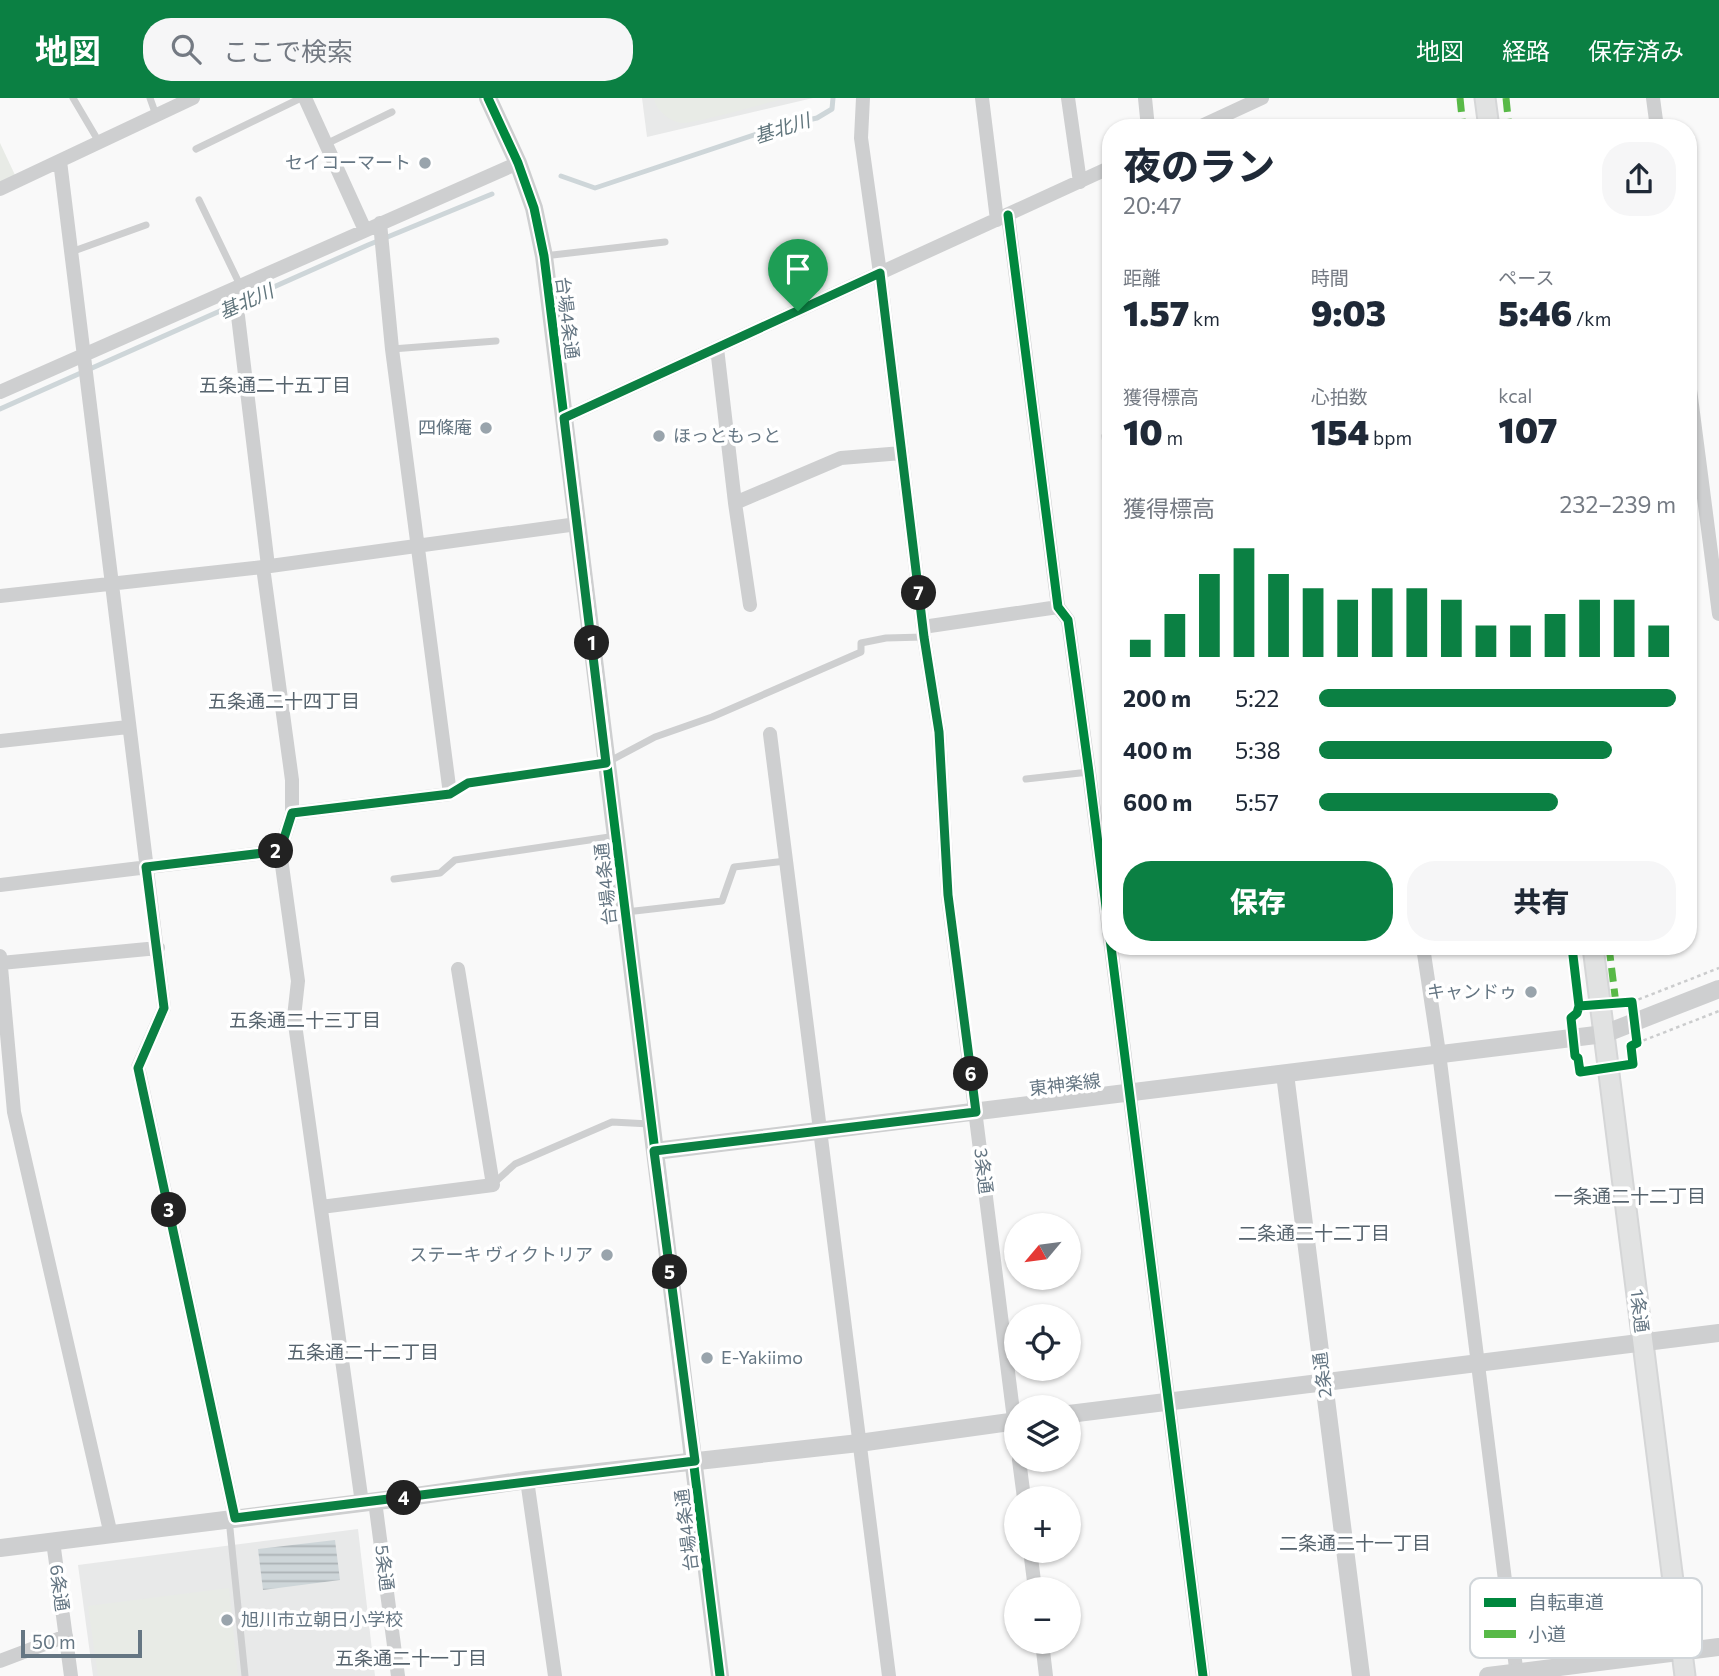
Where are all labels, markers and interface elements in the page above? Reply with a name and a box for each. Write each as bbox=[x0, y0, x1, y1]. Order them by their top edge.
search box bbox=[143, 18, 633, 81]
text: 地図 bbox=[35, 29, 101, 70]
icon: search bbox=[167, 30, 205, 68]
text: ここで検索 bbox=[223, 35, 353, 66]
text: 地図 bbox=[1416, 36, 1464, 65]
text: 経路 bbox=[1502, 36, 1550, 65]
text: 保存済み bbox=[1588, 36, 1684, 65]
water label: 基北川 bbox=[751, 107, 814, 147]
text: 夜のラン bbox=[1123, 141, 1275, 188]
button: share bbox=[1602, 142, 1676, 216]
place label: セイコーマート bbox=[285, 151, 411, 173]
marker: セイコーマート bbox=[417, 155, 433, 171]
text: 20:47 bbox=[1123, 191, 1182, 219]
pin bbox=[768, 239, 828, 311]
icon: arrive bbox=[779, 250, 817, 288]
text: 距離 bbox=[1123, 266, 1161, 289]
text: 時間 bbox=[1311, 266, 1349, 289]
text: ペース bbox=[1498, 266, 1554, 289]
street label: 台場4条通 bbox=[552, 275, 584, 360]
water label: 基北川 bbox=[215, 278, 278, 323]
text: 1.57 bbox=[1123, 290, 1189, 333]
text: 9:03 bbox=[1311, 290, 1386, 333]
text: 5:46 bbox=[1498, 290, 1572, 333]
text: km bbox=[1189, 307, 1220, 330]
text: /km bbox=[1572, 307, 1611, 330]
district label: 五条通二十五丁目 bbox=[199, 373, 351, 396]
text: kcal bbox=[1498, 384, 1532, 407]
text: 獲得標高 bbox=[1123, 385, 1199, 408]
text: 心拍数 bbox=[1311, 385, 1368, 408]
text: 107 bbox=[1498, 407, 1557, 450]
text: 10 bbox=[1123, 409, 1163, 452]
text: 154 bbox=[1311, 409, 1369, 452]
place label: 四條庵 bbox=[418, 416, 472, 438]
marker: 四條庵 bbox=[478, 420, 494, 436]
place label: ほっともっと bbox=[673, 424, 781, 446]
text: m bbox=[1163, 426, 1183, 449]
text: bpm bbox=[1369, 426, 1412, 449]
marker: ほっともっと bbox=[651, 428, 667, 444]
text: 232–239 m bbox=[1560, 490, 1676, 518]
text: 獲得標高 bbox=[1123, 494, 1215, 522]
pin: 7 bbox=[902, 575, 936, 610]
text: 7 bbox=[913, 581, 924, 604]
pin: 1 bbox=[574, 626, 610, 660]
text: 1 bbox=[587, 631, 596, 654]
text: 200 m bbox=[1123, 684, 1191, 712]
text: 5:22 bbox=[1235, 684, 1279, 712]
district label: 五条通二十四丁目 bbox=[208, 689, 360, 712]
text: 400 m bbox=[1123, 736, 1192, 764]
text: 5:38 bbox=[1235, 736, 1281, 764]
text: 600 m bbox=[1123, 788, 1192, 816]
text: 5:57 bbox=[1235, 788, 1279, 816]
pin: 2 bbox=[258, 834, 294, 868]
text: 2 bbox=[270, 839, 281, 862]
street label: 台場4条通 bbox=[590, 842, 620, 926]
button: 保存 bbox=[1123, 861, 1393, 941]
button: 共有 bbox=[1407, 861, 1676, 941]
place label: キャンドゥ bbox=[1427, 980, 1517, 1002]
marker: キャンドゥ bbox=[1523, 984, 1539, 1000]
district label: 五条通二十三丁目 bbox=[229, 1008, 381, 1031]
pin: 6 bbox=[954, 1056, 988, 1091]
text: 6 bbox=[965, 1062, 976, 1085]
street label: 東神楽線 bbox=[1028, 1069, 1102, 1099]
street label: 3条通 bbox=[970, 1147, 998, 1195]
district label: 一条通二十二丁目 bbox=[1554, 1184, 1706, 1207]
pin: 3 bbox=[152, 1192, 186, 1228]
text: 3 bbox=[163, 1198, 174, 1221]
north arrow bbox=[1004, 1213, 1082, 1290]
map controls bbox=[1004, 1213, 1081, 1654]
district label: 二条通二十二丁目 bbox=[1238, 1221, 1390, 1244]
place label: ステーキ ヴィクトリア bbox=[410, 1243, 593, 1265]
marker: ステーキ ヴィクトリア bbox=[599, 1247, 615, 1263]
pin: 5 bbox=[652, 1254, 688, 1290]
text: 5 bbox=[664, 1260, 675, 1283]
street label: 1条通 bbox=[1626, 1288, 1654, 1334]
button: locate bbox=[1004, 1304, 1081, 1381]
district label: 五条通二十二丁目 bbox=[287, 1340, 439, 1363]
place label: E-Yakiimo bbox=[721, 1346, 803, 1368]
marker: E-Yakiimo bbox=[699, 1350, 715, 1366]
street label: 2条通 bbox=[1308, 1351, 1336, 1399]
button: layers bbox=[1004, 1395, 1081, 1472]
pin: 4 bbox=[386, 1480, 422, 1516]
text: 4 bbox=[398, 1486, 409, 1509]
button: + bbox=[1004, 1486, 1081, 1563]
street label: 台場4条通 bbox=[670, 1488, 702, 1573]
district label: 二条通二十一丁目 bbox=[1279, 1531, 1431, 1554]
street label: 5条通 bbox=[371, 1544, 399, 1592]
street label: 6条通 bbox=[46, 1563, 74, 1613]
button: − bbox=[1004, 1577, 1081, 1654]
legend bbox=[1470, 1578, 1702, 1658]
text: 自転車道 bbox=[1528, 1590, 1604, 1613]
place label: 旭川市立朝日小学校 bbox=[241, 1608, 403, 1630]
marker: 旭川市立朝日小学校 bbox=[219, 1612, 235, 1628]
text: 小道 bbox=[1528, 1622, 1566, 1645]
scale bar bbox=[21, 1627, 142, 1659]
text: 50 m bbox=[32, 1630, 76, 1653]
district label: 五条通二十一丁目 bbox=[335, 1646, 487, 1669]

